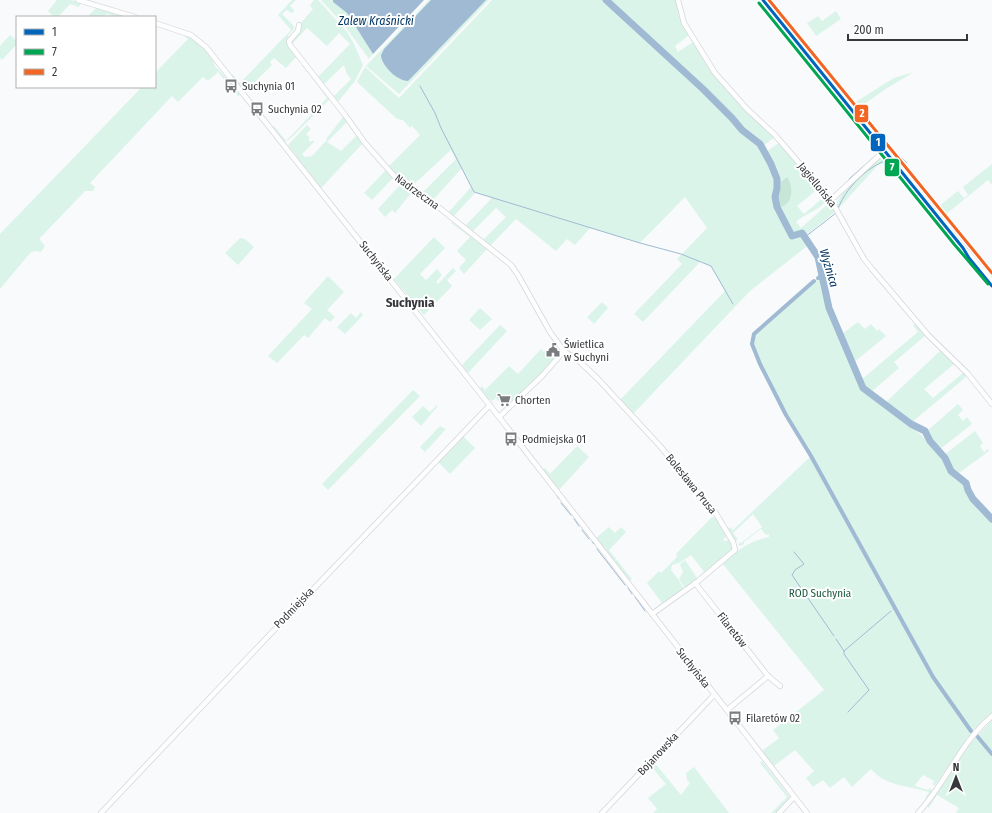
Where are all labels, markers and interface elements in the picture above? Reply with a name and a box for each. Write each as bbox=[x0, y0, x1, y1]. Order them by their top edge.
water label: Zalew Kraśnicki bbox=[337, 14, 414, 28]
legend bbox=[16, 16, 156, 88]
scale bar bbox=[848, 16, 967, 42]
text: 200 m bbox=[854, 23, 884, 37]
text: 1 bbox=[52, 25, 57, 39]
text: 7 bbox=[52, 45, 57, 59]
text: 2 bbox=[52, 65, 57, 79]
bus stop icon: Suchynia 01 bbox=[223, 78, 239, 94]
place label: Suchynia 01 bbox=[242, 80, 295, 93]
bus stop icon: Suchynia 02 bbox=[249, 101, 265, 117]
place label: Suchynia 02 bbox=[268, 103, 322, 116]
line badge: 2 bbox=[854, 104, 869, 123]
text: 2 bbox=[858, 107, 865, 120]
line badge: 1 bbox=[870, 133, 886, 152]
text: 1 bbox=[876, 136, 880, 149]
line badge: 7 bbox=[884, 158, 900, 177]
street label: Jagiellońska bbox=[795, 160, 839, 210]
text: 7 bbox=[890, 161, 895, 174]
street label: Nadrzeczna bbox=[392, 172, 442, 212]
street label: Suchyńska bbox=[356, 238, 396, 284]
water label: Wyżnica bbox=[817, 247, 841, 289]
district label: Suchynia bbox=[386, 295, 435, 310]
place label: Świetlica w Suchyni bbox=[564, 337, 609, 364]
public building icon: Świetlica w Suchyni bbox=[545, 342, 561, 358]
supermarket icon: Chorten bbox=[496, 392, 512, 408]
place label: Chorten bbox=[515, 394, 551, 407]
bus stop icon: Podmiejska 01 bbox=[503, 431, 519, 447]
place label: Podmiejska 01 bbox=[522, 433, 586, 446]
street label: Bolesława Prusa bbox=[663, 451, 719, 517]
street label: Podmiejska bbox=[271, 585, 317, 631]
park label: ROD Suchynia bbox=[789, 587, 851, 600]
street label: Filaretów bbox=[714, 610, 750, 650]
street label: Suchyńska bbox=[673, 645, 713, 691]
bus stop icon: Filaretów 02 bbox=[727, 710, 743, 726]
place label: Filaretów 02 bbox=[746, 712, 800, 725]
street label: Bojanowska bbox=[635, 730, 681, 778]
north arrow bbox=[936, 757, 976, 797]
text: N bbox=[953, 761, 959, 774]

